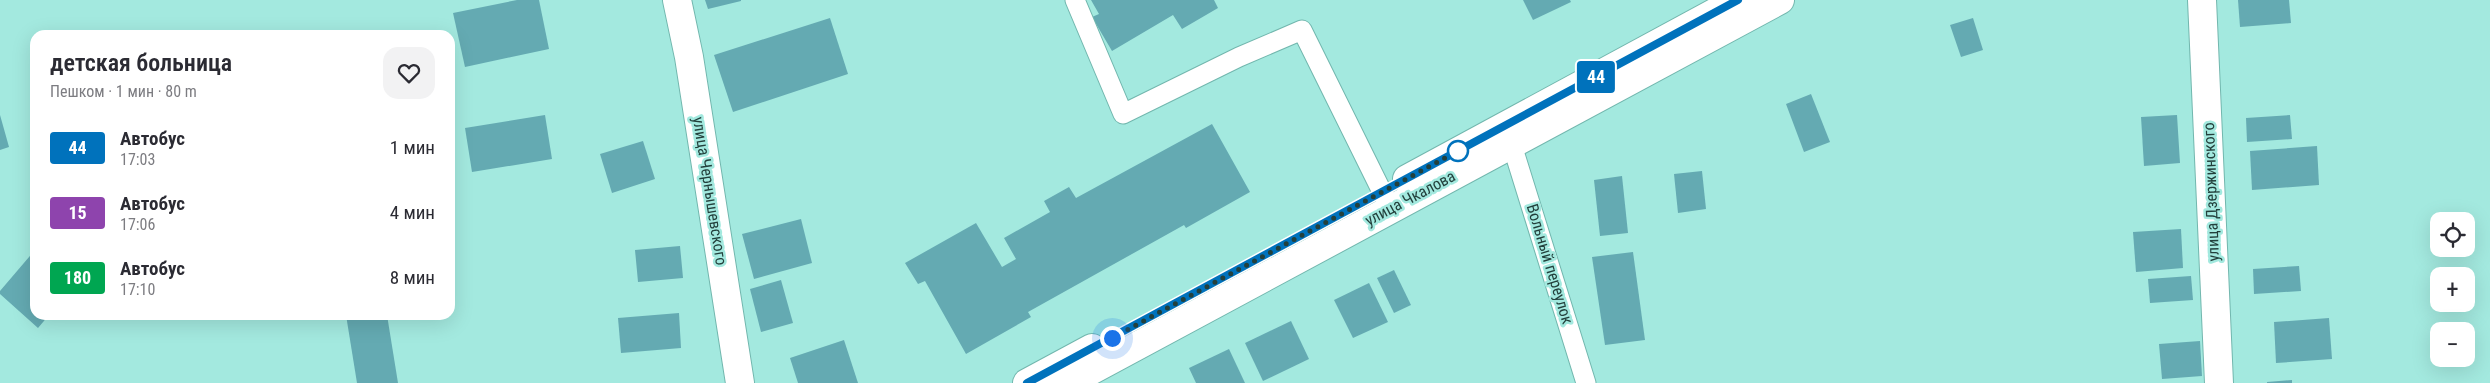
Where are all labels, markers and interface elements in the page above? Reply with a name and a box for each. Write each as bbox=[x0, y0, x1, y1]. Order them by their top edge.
button: heart bbox=[383, 47, 435, 99]
text: детская больница bbox=[50, 49, 232, 77]
line badge: 44 bbox=[1574, 61, 1618, 93]
text: 44 bbox=[1587, 66, 1605, 87]
text: Пешком · 1 мин · 80 m bbox=[50, 82, 197, 101]
street label: улица Чернышевского bbox=[689, 115, 731, 267]
street label: улица Дзержинского bbox=[2199, 122, 2223, 262]
text: Автобус bbox=[120, 127, 185, 150]
text: 1 мин bbox=[390, 136, 435, 159]
text: 44 bbox=[68, 137, 87, 158]
unlabelled marker bbox=[1447, 140, 1469, 162]
text: 17:03 bbox=[120, 150, 155, 169]
street label: улица Чкалова bbox=[1362, 166, 1458, 230]
text: Автобус bbox=[120, 192, 185, 215]
text: 4 мин bbox=[390, 201, 435, 224]
text: 15 bbox=[68, 202, 87, 223]
street label: Вольный переулок bbox=[1523, 202, 1577, 327]
map controls bbox=[2430, 212, 2475, 367]
button: locate bbox=[2430, 212, 2475, 257]
text: 17:06 bbox=[120, 215, 155, 234]
text: Автобус bbox=[120, 257, 185, 280]
text: 8 мин bbox=[390, 266, 435, 289]
text: 180 bbox=[64, 267, 91, 288]
button: + bbox=[2430, 267, 2475, 312]
text: 17:10 bbox=[120, 280, 155, 299]
button: − bbox=[2430, 322, 2475, 367]
your location bbox=[1100, 326, 1125, 351]

